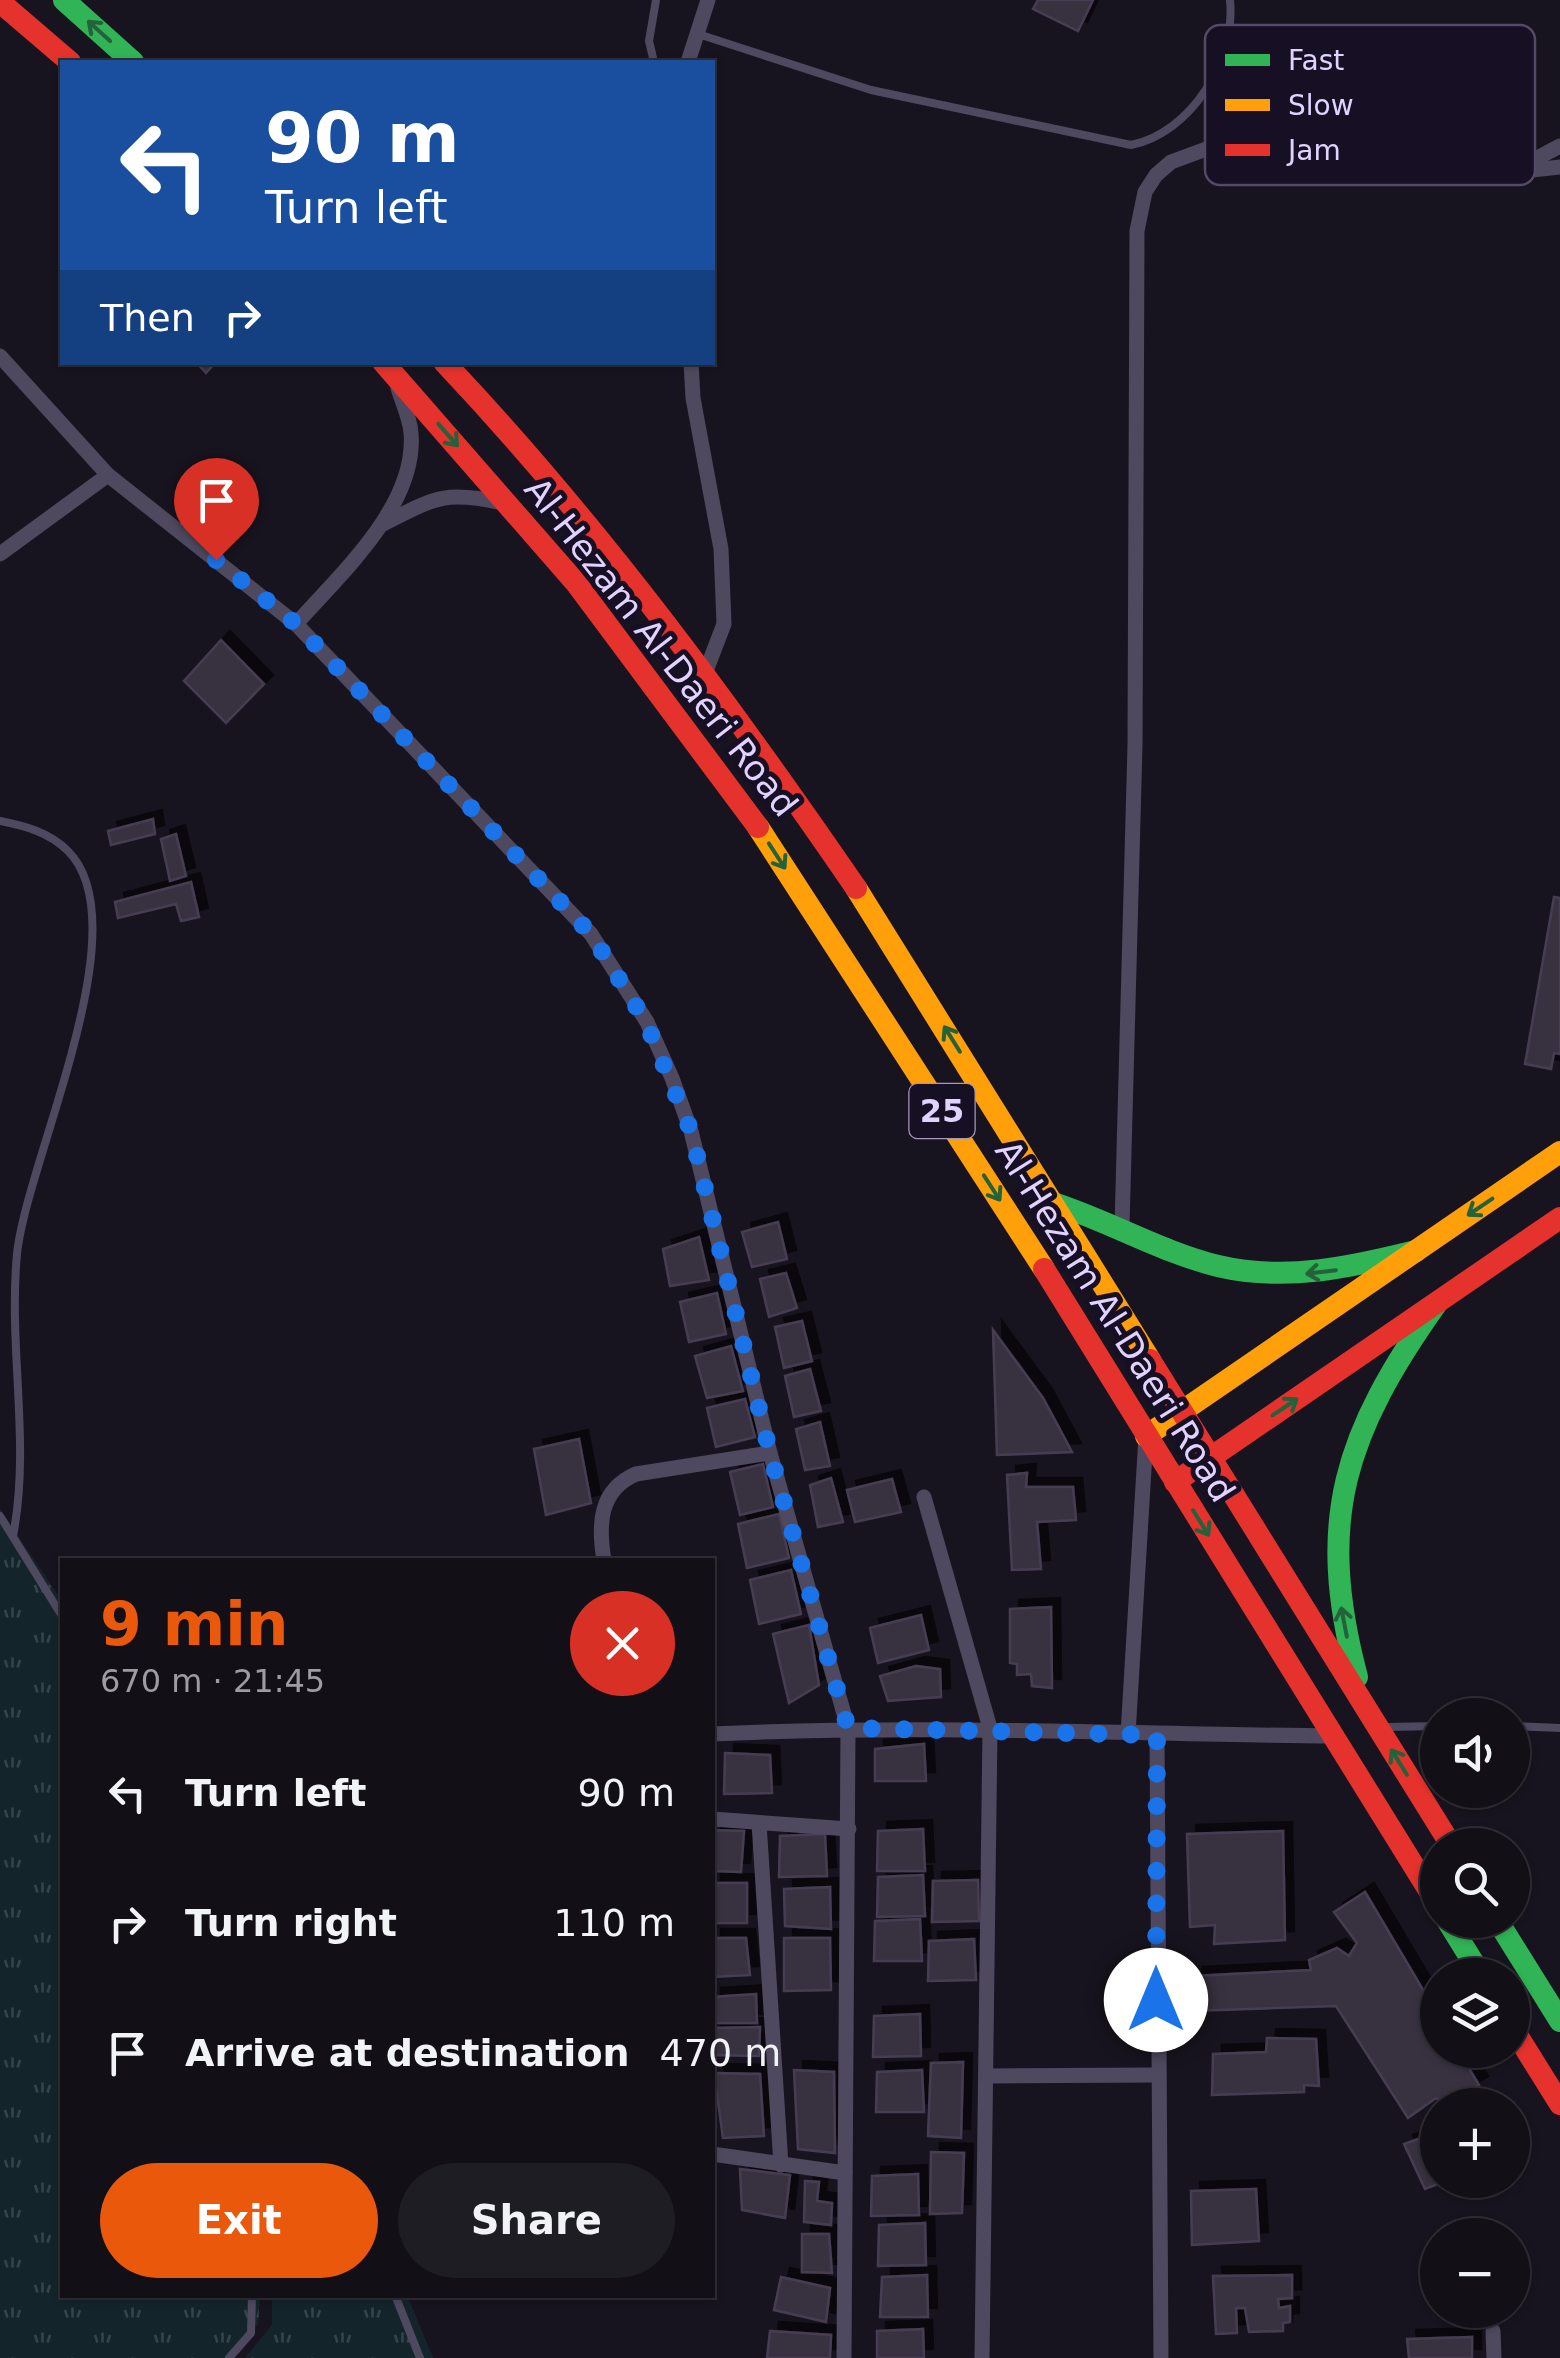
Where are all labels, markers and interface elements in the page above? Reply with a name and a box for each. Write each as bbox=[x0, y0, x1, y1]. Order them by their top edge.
one-way arrow bbox=[87, 20, 112, 43]
legend bbox=[1205, 25, 1535, 185]
text: Fast bbox=[1288, 44, 1344, 77]
text: Slow bbox=[1288, 89, 1354, 122]
text: 90 m bbox=[265, 97, 460, 179]
icon: left bbox=[100, 100, 230, 230]
text: Jam bbox=[1286, 134, 1341, 167]
text: Turn left bbox=[265, 181, 448, 234]
icon: right bbox=[215, 290, 270, 345]
text: Then bbox=[100, 296, 195, 340]
one-way arrow bbox=[436, 422, 459, 447]
pin bbox=[174, 458, 259, 561]
street label: Al-Hezam Al-Daeri Road bbox=[516, 470, 806, 824]
icon: arrive bbox=[189, 473, 244, 528]
one-way arrow bbox=[766, 842, 787, 870]
one-way arrow bbox=[942, 1025, 962, 1054]
road number: 25 bbox=[910, 1084, 974, 1138]
street label: Al-Hezam Al-Daeri Road bbox=[987, 1133, 1243, 1509]
one-way arrow bbox=[981, 1173, 1002, 1202]
one-way arrow bbox=[1466, 1197, 1494, 1218]
one-way arrow bbox=[1306, 1263, 1338, 1282]
one-way arrow bbox=[1270, 1397, 1298, 1418]
one-way arrow bbox=[1191, 1508, 1211, 1537]
text: 9 min bbox=[100, 1589, 288, 1659]
button: close bbox=[570, 1591, 675, 1696]
one-way arrow bbox=[1334, 1606, 1353, 1639]
text: 670 m · 21:45 bbox=[100, 1662, 325, 1700]
map controls bbox=[1420, 1698, 1530, 2328]
button: sound bbox=[1420, 1698, 1530, 1808]
one-way arrow bbox=[1389, 1748, 1409, 1777]
icon: left bbox=[100, 1766, 155, 1821]
text: Turn left bbox=[185, 1771, 366, 1815]
text: 90 m bbox=[578, 1771, 675, 1815]
button: search bbox=[1420, 1828, 1530, 1938]
icon: right bbox=[100, 1896, 155, 1951]
text: Turn right bbox=[185, 1901, 397, 1945]
text: 110 m bbox=[553, 1901, 675, 1945]
position arrow bbox=[1104, 1948, 1208, 2052]
button: layers bbox=[1420, 1958, 1530, 2068]
icon: arrive bbox=[100, 2026, 155, 2081]
text: Arrive at destination bbox=[185, 2031, 630, 2075]
text: 470 m bbox=[660, 2031, 781, 2075]
button: + bbox=[1420, 2088, 1530, 2198]
button: Exit bbox=[100, 2163, 378, 2278]
button: Share bbox=[398, 2163, 675, 2278]
button: − bbox=[1420, 2218, 1530, 2328]

